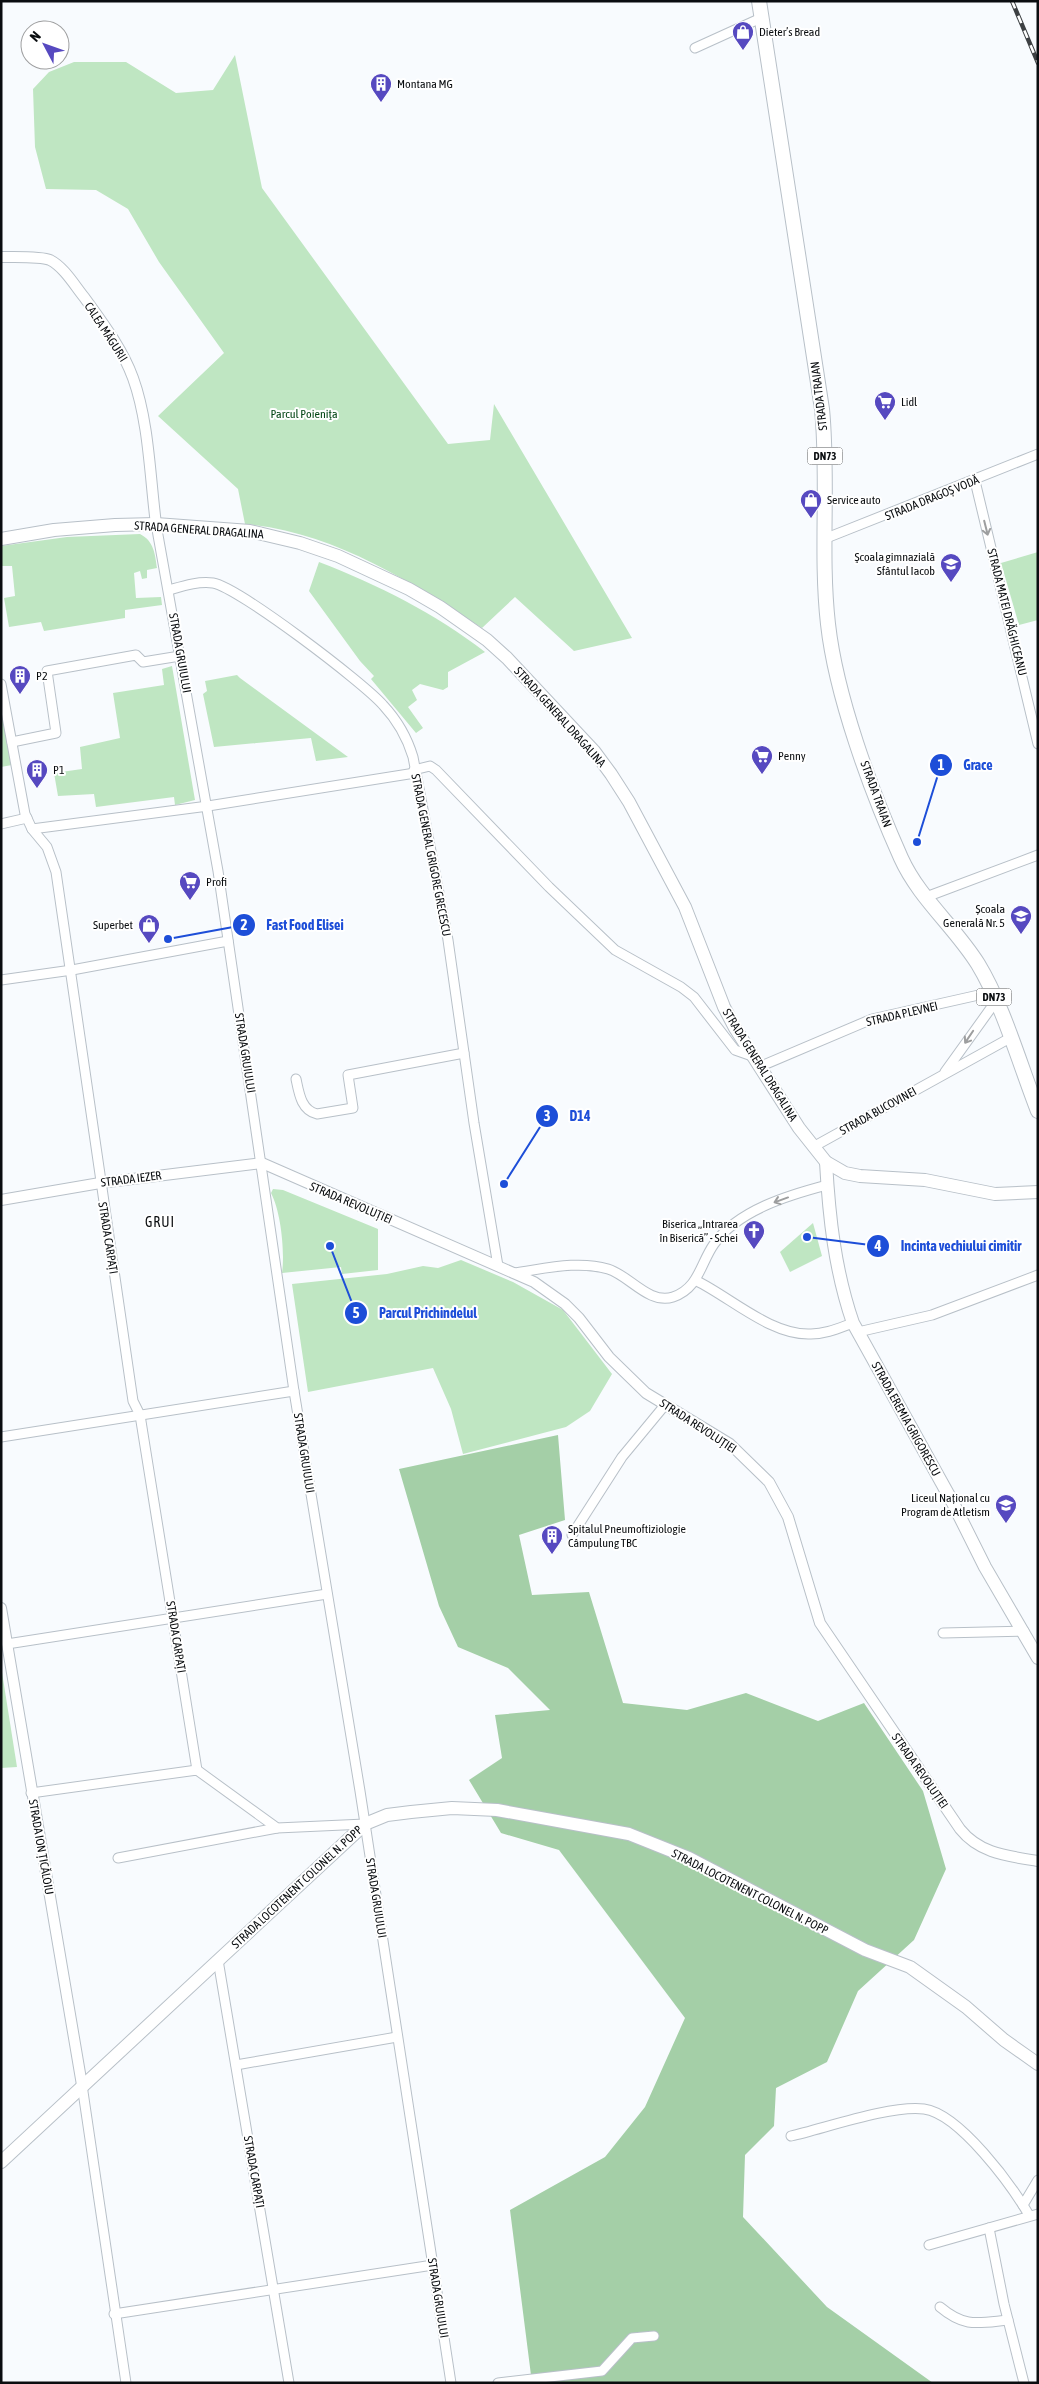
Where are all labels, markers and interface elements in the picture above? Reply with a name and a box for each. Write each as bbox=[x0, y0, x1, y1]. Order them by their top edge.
north arrow bbox=[20, 20, 70, 70]
shop icon: Dieter’s Bread bbox=[731, 20, 755, 51]
place label: Dieter’s Bread bbox=[759, 25, 820, 39]
text: N bbox=[26, 28, 44, 45]
building icon: Montana MG bbox=[369, 72, 393, 103]
place label: Montana MG bbox=[397, 77, 453, 91]
street label: CALEA MĂGURII bbox=[82, 300, 130, 364]
street label: STRADA TRAIAN bbox=[808, 361, 830, 431]
supermarket icon: Lidl bbox=[873, 390, 897, 421]
place label: Lidl bbox=[901, 395, 918, 409]
park label: Parcul Poieniţa bbox=[270, 407, 338, 421]
road number: DN73 bbox=[808, 448, 842, 464]
street label: STRADA DRAGOȘ VODĂ bbox=[883, 473, 981, 523]
shop icon: Service auto bbox=[799, 488, 823, 519]
place label: Service auto bbox=[827, 493, 881, 507]
street label: STRADA GENERAL DRAGALINA bbox=[134, 518, 264, 542]
one-way arrow bbox=[982, 520, 991, 536]
street label: STRADA MATEI DRĂGHICEANU bbox=[984, 547, 1030, 677]
place label: Şcoala gimnazială Sfântul Iacob bbox=[855, 550, 935, 578]
school or university icon: Şcoala gimnazială Sfântul Iacob bbox=[939, 552, 963, 583]
street label: STRADA GRUIULUI bbox=[166, 612, 194, 694]
building icon: P2 bbox=[8, 664, 32, 695]
street label: STRADA GENERAL DRAGALINA bbox=[511, 664, 609, 770]
place label: P2 bbox=[36, 669, 48, 683]
supermarket icon: Penny bbox=[750, 744, 774, 775]
place label: Penny bbox=[778, 749, 806, 763]
callout: Grace bbox=[929, 750, 1003, 779]
text: 1 bbox=[937, 756, 945, 773]
text: Grace bbox=[963, 757, 993, 773]
building icon: P1 bbox=[25, 758, 49, 789]
street label: STRADA TRAIAN bbox=[858, 759, 894, 829]
place label: P1 bbox=[53, 763, 65, 777]
street label: STRADA GENERAL GRIGORE GRECESCU bbox=[408, 773, 454, 937]
supermarket icon: Profi bbox=[178, 870, 202, 901]
place label: Profi bbox=[206, 875, 227, 889]
place label: Școala Generală Nr. 5 bbox=[943, 902, 1005, 930]
school or university icon: Școala Generală Nr. 5 bbox=[1009, 904, 1033, 935]
callout: Fast Food Elisei bbox=[231, 911, 353, 940]
shop icon: Superbet bbox=[137, 913, 161, 944]
text: 2 bbox=[240, 916, 248, 933]
text: Fast Food Elisei bbox=[266, 917, 344, 933]
place label: Superbet bbox=[93, 918, 134, 932]
road number: DN73 bbox=[976, 989, 1012, 1006]
street label: STRADA PLEVNEI bbox=[865, 999, 939, 1029]
street label: STRADA GENERAL DRAGALINA bbox=[720, 1006, 800, 1124]
street label: STRADA GRUIULUI bbox=[232, 1012, 258, 1094]
one-way arrow bbox=[964, 1030, 974, 1044]
street label: STRADA BUCOVINEI bbox=[837, 1084, 919, 1138]
callout: D14 bbox=[535, 1101, 601, 1130]
text: 3 bbox=[543, 1107, 551, 1124]
text: D14 bbox=[570, 1108, 591, 1124]
street label: STRADA IEZER bbox=[100, 1168, 162, 1190]
street label: STRADA REVOLUȚIEI bbox=[308, 1179, 394, 1227]
one-way arrow bbox=[774, 1196, 789, 1205]
street label: STRADA CARPAȚI bbox=[95, 1201, 121, 1275]
district label: GRUI bbox=[145, 1214, 175, 1230]
place label: Biserica „Intrarea în Biserică” - Schei bbox=[659, 1217, 738, 1245]
church icon: Biserica „Intrarea în Biserică” - Schei bbox=[742, 1219, 766, 1250]
callout: Incinta vechiului cimitir bbox=[866, 1232, 1032, 1261]
text: 4 bbox=[873, 1237, 882, 1254]
text: Incinta vechiului cimitir bbox=[901, 1238, 1022, 1254]
callout: Parcul Prichindelul bbox=[344, 1298, 487, 1327]
text: 5 bbox=[352, 1304, 360, 1321]
text: Parcul Prichindelul bbox=[379, 1305, 477, 1321]
street label: STRADA EREMIA GRIGORESCU bbox=[869, 1359, 943, 1479]
street label: STRADA REVOLUȚIEI bbox=[657, 1396, 739, 1456]
street label: STRADA GRUIULUI bbox=[291, 1412, 317, 1494]
place label: Liceul Național cu Program de Atletism bbox=[901, 1491, 990, 1519]
school or university icon: Liceul Național cu Program de Atletism bbox=[994, 1493, 1018, 1524]
place label: Spitalul Pneumoftiziologie Câmpulung TBC bbox=[568, 1522, 686, 1550]
building icon: Spitalul Pneumoftiziologie Câmpulung TBC bbox=[540, 1524, 564, 1555]
street label: STRADA CARPAȚI bbox=[163, 1600, 189, 1674]
street label: STRADA REVOLUȚIEI bbox=[889, 1731, 951, 1811]
street label: STRADA ION ȚICĂLOIU bbox=[26, 1798, 56, 1896]
street label: STRADA LOCOTENENT COLONEL N. POPP bbox=[229, 1822, 365, 1951]
street label: STRADA LOCOTENENT COLONEL N. POPP bbox=[669, 1846, 831, 1938]
street label: STRADA GRUIULUI bbox=[363, 1857, 389, 1939]
street label: STRADA CARPAȚI bbox=[241, 2135, 267, 2209]
street label: STRADA GRUIULUI bbox=[425, 2257, 451, 2339]

